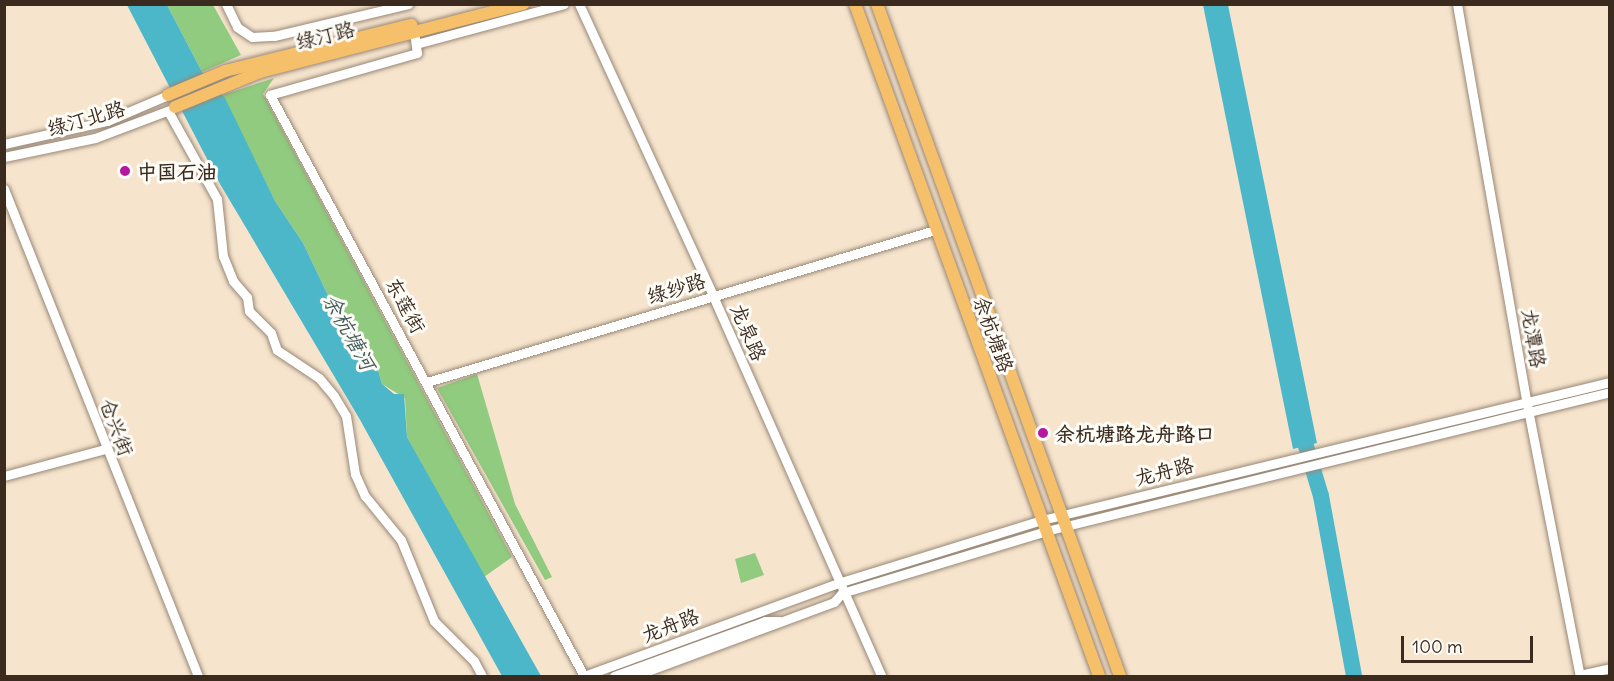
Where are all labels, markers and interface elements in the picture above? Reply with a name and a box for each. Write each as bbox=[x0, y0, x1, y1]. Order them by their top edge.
street label: 绿汀路 bbox=[293, 16, 357, 54]
street label: 绿汀北路 bbox=[44, 95, 128, 141]
place label: 中国石油 bbox=[137, 159, 217, 183]
marker: 中国石油 bbox=[118, 164, 132, 178]
street label: 绿纱路 bbox=[644, 268, 708, 308]
street label: 东莲街 bbox=[381, 273, 431, 337]
water label: 余杭塘河 bbox=[318, 289, 380, 375]
street label: 余杭塘路 bbox=[969, 292, 1019, 376]
street label: 龙泉路 bbox=[726, 300, 772, 364]
street label: 龙潭路 bbox=[1517, 306, 1551, 370]
street label: 仓兴街 bbox=[95, 395, 139, 459]
place label: 余杭塘路龙舟路口 bbox=[1055, 421, 1215, 445]
marker: 余杭塘路龙舟路口 bbox=[1036, 426, 1050, 440]
street label: 龙舟路 bbox=[1132, 452, 1196, 490]
street label: 龙舟路 bbox=[638, 603, 702, 647]
scale bar bbox=[1404, 624, 1536, 662]
text: 100 m bbox=[1412, 635, 1463, 658]

